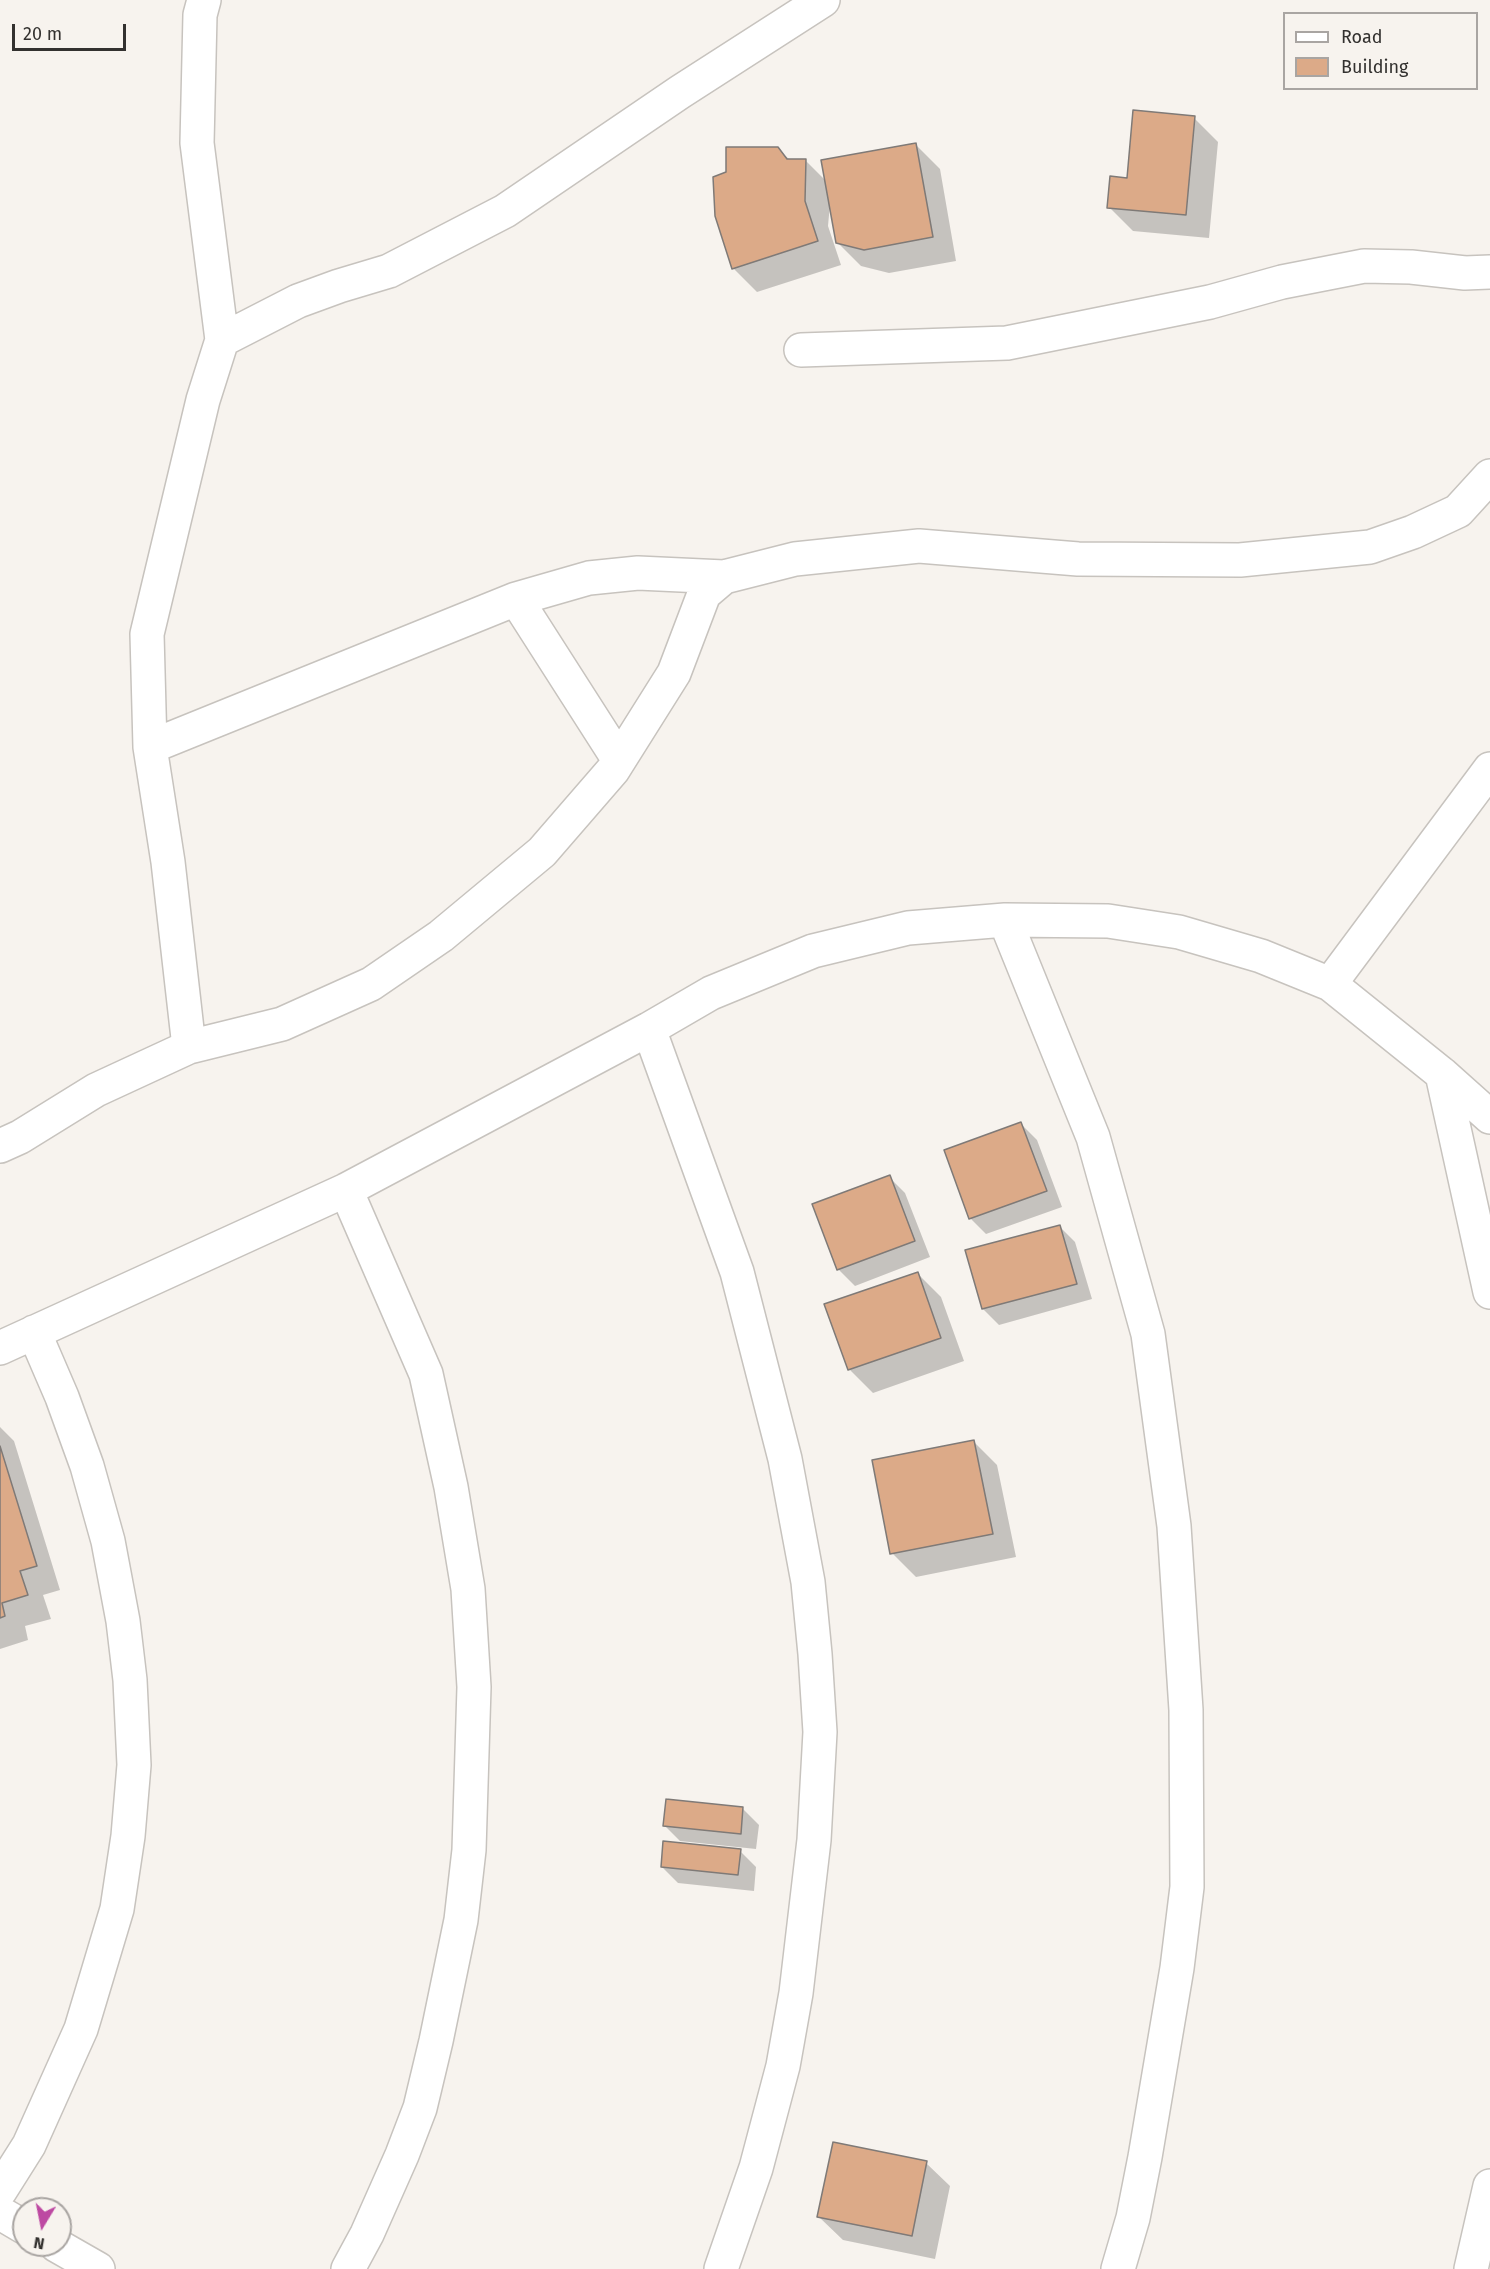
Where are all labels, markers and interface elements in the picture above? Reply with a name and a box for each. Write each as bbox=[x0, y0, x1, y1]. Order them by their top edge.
scale bar bbox=[15, 12, 129, 50]
legend bbox=[1283, 12, 1478, 90]
text: 20 m bbox=[23, 23, 62, 45]
text: Road bbox=[1341, 26, 1383, 48]
text: Building bbox=[1341, 56, 1408, 78]
north arrow bbox=[12, 2197, 72, 2257]
text: N bbox=[32, 2233, 46, 2254]

